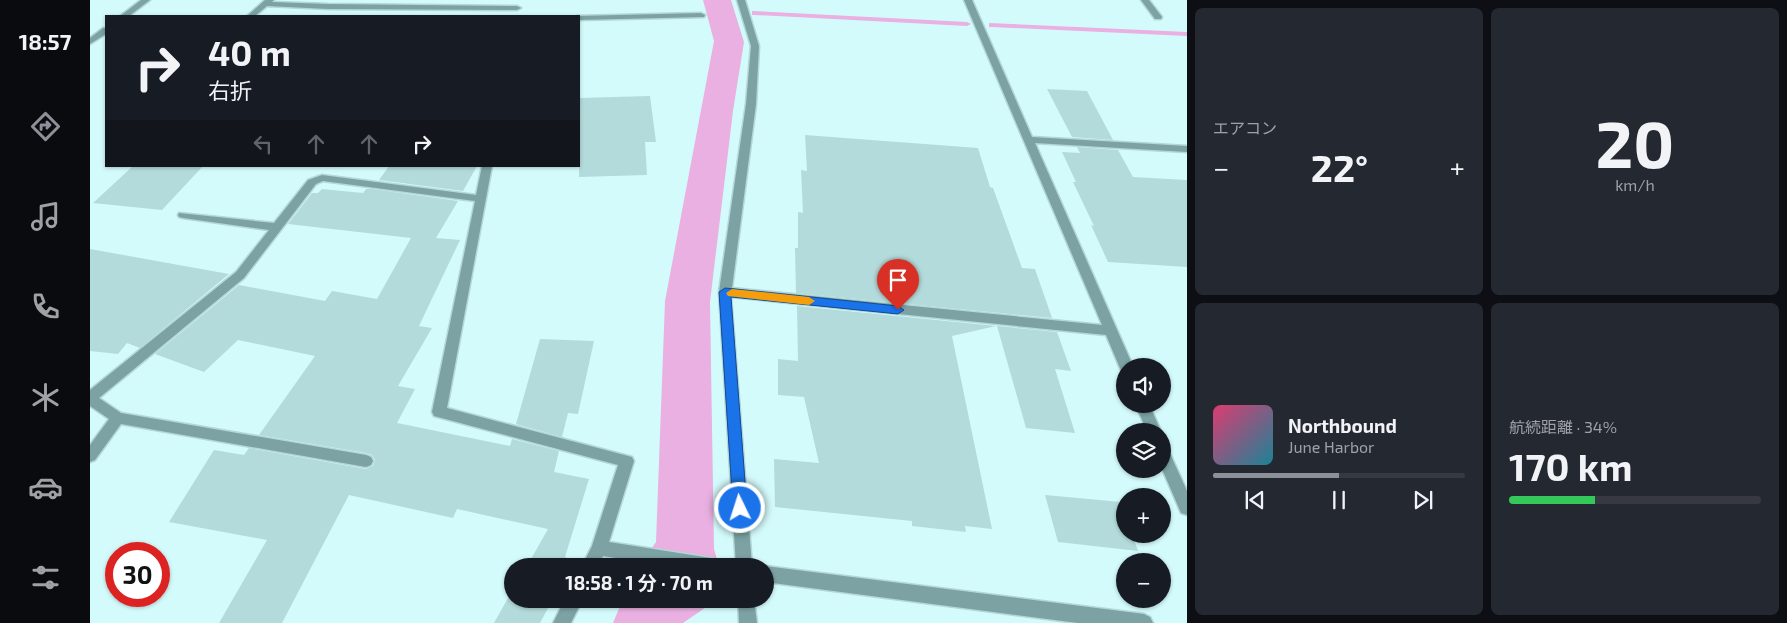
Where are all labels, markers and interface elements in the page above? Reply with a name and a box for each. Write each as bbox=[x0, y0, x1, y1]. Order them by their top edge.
text: 18:57 bbox=[19, 28, 71, 54]
text: 40 m bbox=[208, 31, 291, 73]
icon: right bbox=[125, 35, 190, 100]
text: 右折 bbox=[208, 77, 252, 103]
text: 20 bbox=[1596, 103, 1674, 181]
icon: directions bbox=[28, 109, 63, 144]
text: エアコン bbox=[1213, 118, 1277, 137]
icon: left bbox=[249, 130, 277, 158]
icon: ahead bbox=[302, 130, 330, 158]
icon: ahead bbox=[355, 130, 383, 158]
icon: right bbox=[408, 130, 436, 158]
text: 22° bbox=[1311, 144, 1368, 190]
text: − bbox=[1213, 150, 1229, 184]
text: + bbox=[1450, 150, 1465, 184]
text: km/h bbox=[1615, 175, 1655, 194]
icon: music bbox=[28, 199, 63, 234]
pin bbox=[877, 259, 919, 310]
icon: arrive bbox=[884, 266, 912, 294]
icon: phone bbox=[28, 289, 63, 324]
map controls bbox=[1116, 358, 1171, 608]
button: sound bbox=[1116, 358, 1171, 413]
icon: climate bbox=[28, 380, 63, 415]
text: Northbound bbox=[1288, 414, 1397, 437]
text: 航続距離 · 34% bbox=[1509, 417, 1617, 436]
button: layers bbox=[1116, 423, 1171, 478]
text: June Harbor bbox=[1288, 437, 1375, 456]
text: 170 km bbox=[1509, 443, 1632, 489]
icon: car bbox=[28, 470, 63, 505]
position arrow bbox=[713, 481, 765, 533]
icon: previous bbox=[1241, 486, 1269, 514]
icon: pause bbox=[1325, 486, 1353, 514]
icon: next bbox=[1409, 486, 1437, 514]
button: + bbox=[1116, 488, 1171, 543]
speed limit sign: 30 bbox=[105, 542, 170, 607]
button: − bbox=[1116, 553, 1171, 608]
icon: filters bbox=[28, 560, 63, 595]
text: 18:58 · 1 分 · 70 m bbox=[565, 571, 713, 594]

